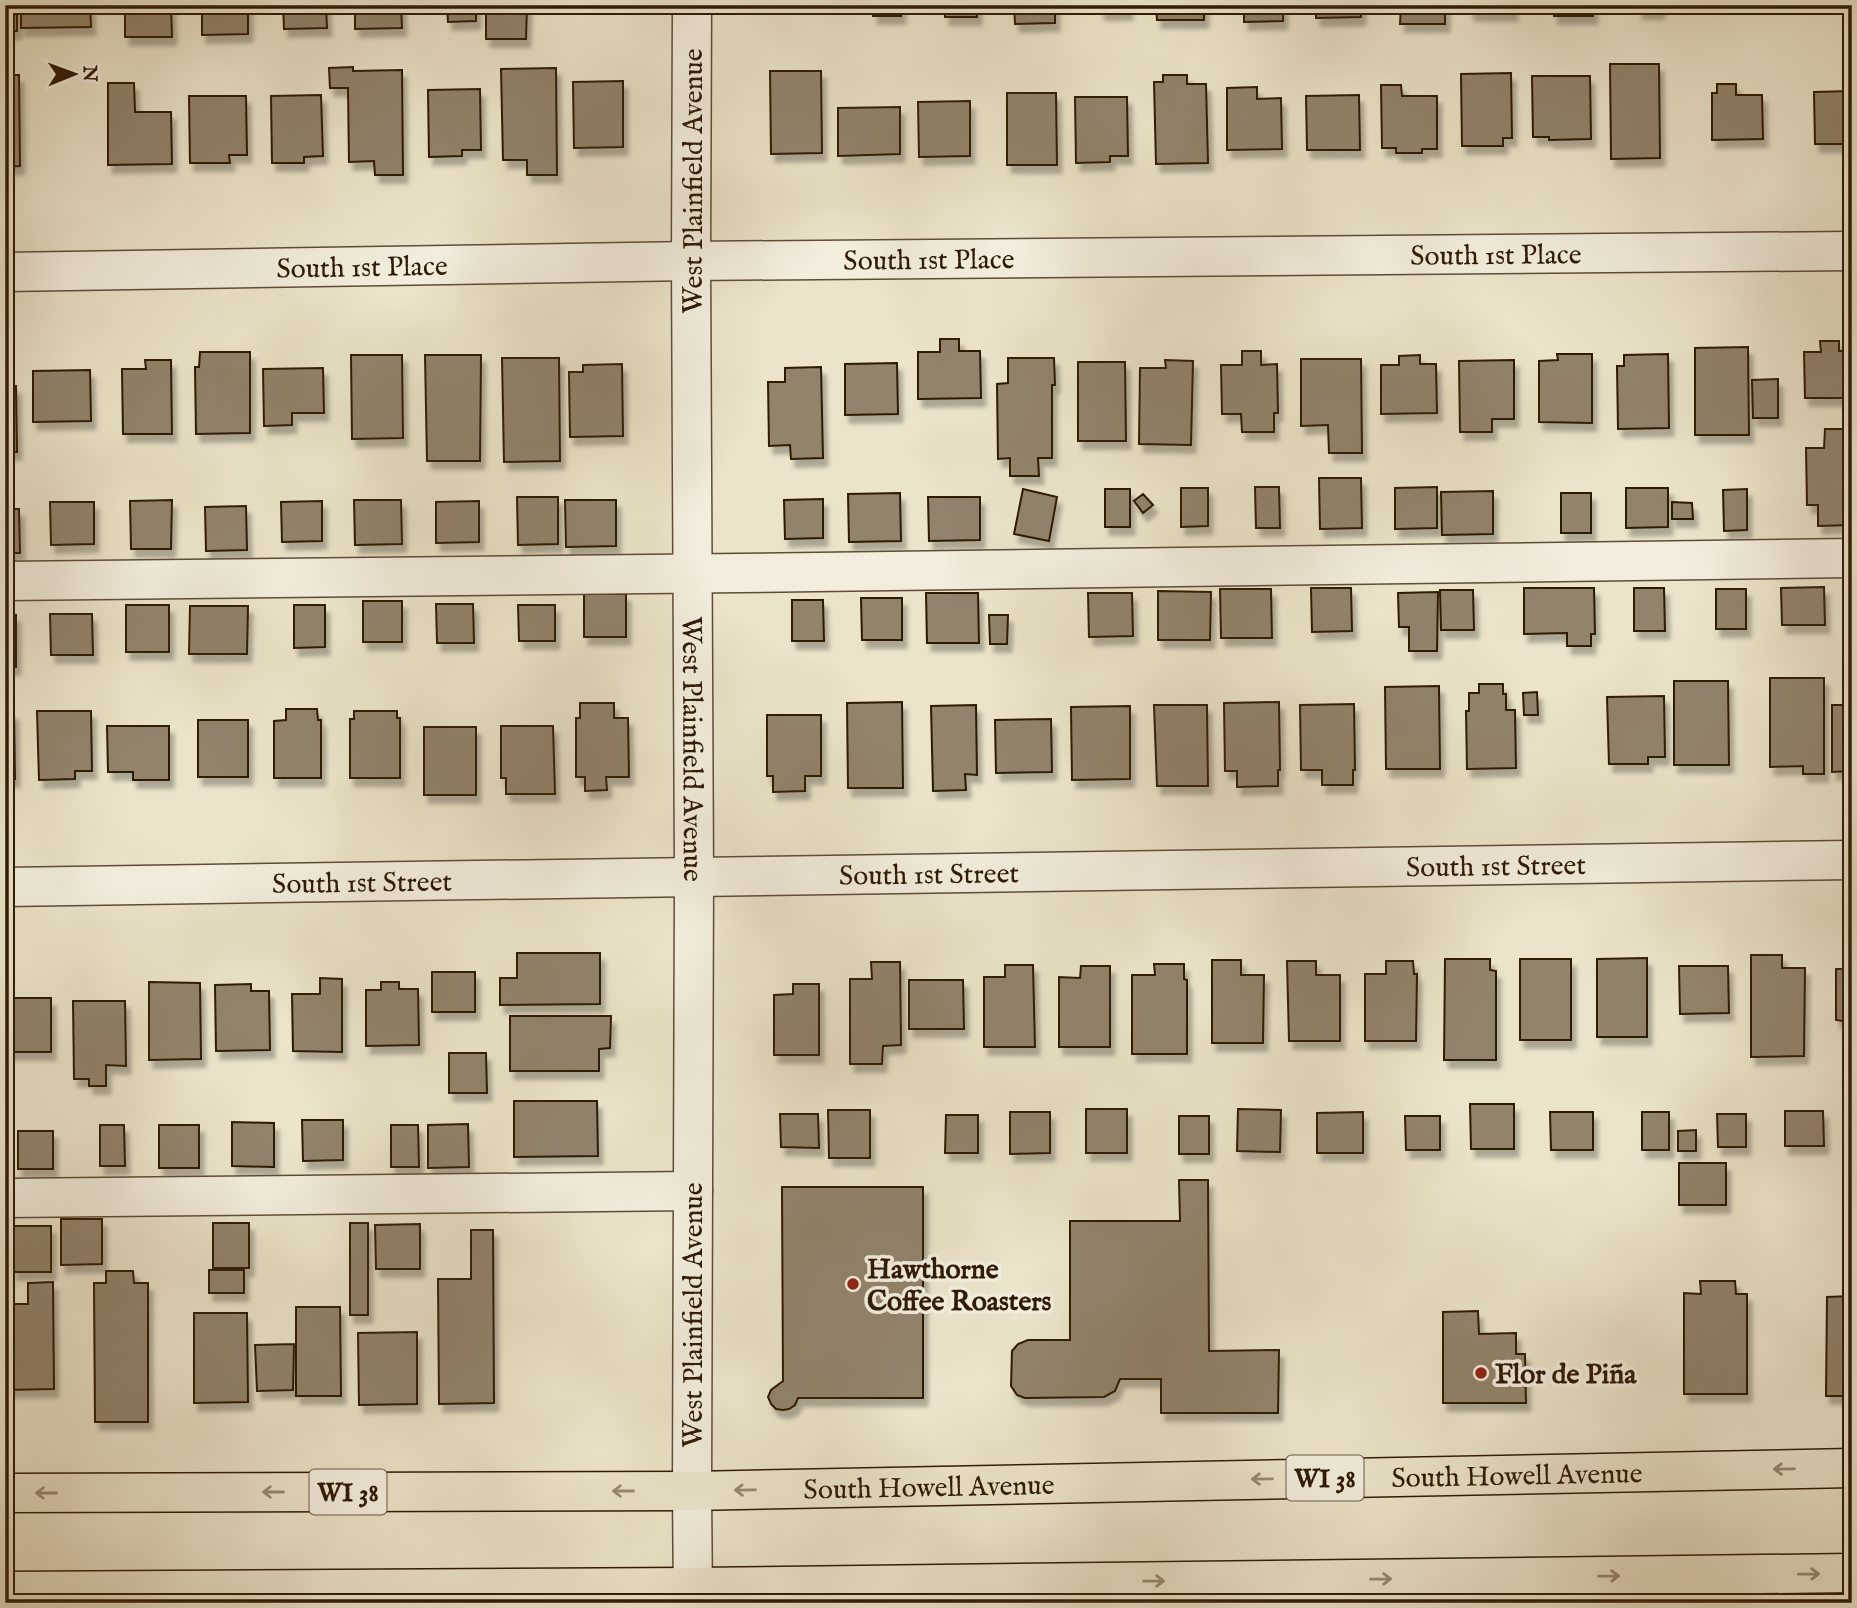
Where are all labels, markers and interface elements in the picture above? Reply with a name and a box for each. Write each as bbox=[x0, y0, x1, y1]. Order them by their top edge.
north arrow bbox=[38, 38, 108, 108]
street label: West Plainfield Avenue bbox=[677, 48, 712, 314]
text: N bbox=[77, 64, 101, 83]
street label: South 1st Place bbox=[1410, 238, 1582, 275]
street label: South 1st Place bbox=[843, 243, 1015, 280]
street label: South 1st Place bbox=[276, 250, 448, 288]
street label: West Plainfield Avenue bbox=[673, 616, 709, 882]
street label: South 1st Street bbox=[1406, 849, 1587, 887]
street label: South 1st Street bbox=[839, 857, 1020, 895]
street label: South 1st Street bbox=[272, 865, 453, 903]
street label: West Plainfield Avenue bbox=[677, 1182, 712, 1448]
place label: Hawthorne Coffee Roasters bbox=[867, 1253, 1052, 1320]
marker: Hawthorne Coffee Roasters bbox=[845, 1276, 861, 1292]
place label: Flor de Piña bbox=[1495, 1358, 1637, 1393]
marker: Flor de Piña bbox=[1473, 1365, 1489, 1381]
road number: WI 38 bbox=[1286, 1456, 1364, 1500]
street label: South Howell Avenue bbox=[1391, 1457, 1643, 1497]
one-way arrow bbox=[1772, 1462, 1795, 1476]
street label: South Howell Avenue bbox=[803, 1469, 1055, 1509]
road number: WI 38 bbox=[310, 1470, 386, 1514]
one-way arrow bbox=[1251, 1473, 1274, 1486]
one-way arrow bbox=[734, 1483, 757, 1497]
one-way arrow bbox=[612, 1484, 635, 1498]
one-way arrow bbox=[262, 1485, 285, 1499]
one-way arrow bbox=[35, 1486, 58, 1500]
one-way arrow bbox=[1797, 1567, 1820, 1580]
one-way arrow bbox=[1597, 1569, 1620, 1583]
one-way arrow bbox=[1369, 1572, 1392, 1585]
one-way arrow bbox=[1142, 1575, 1165, 1588]

